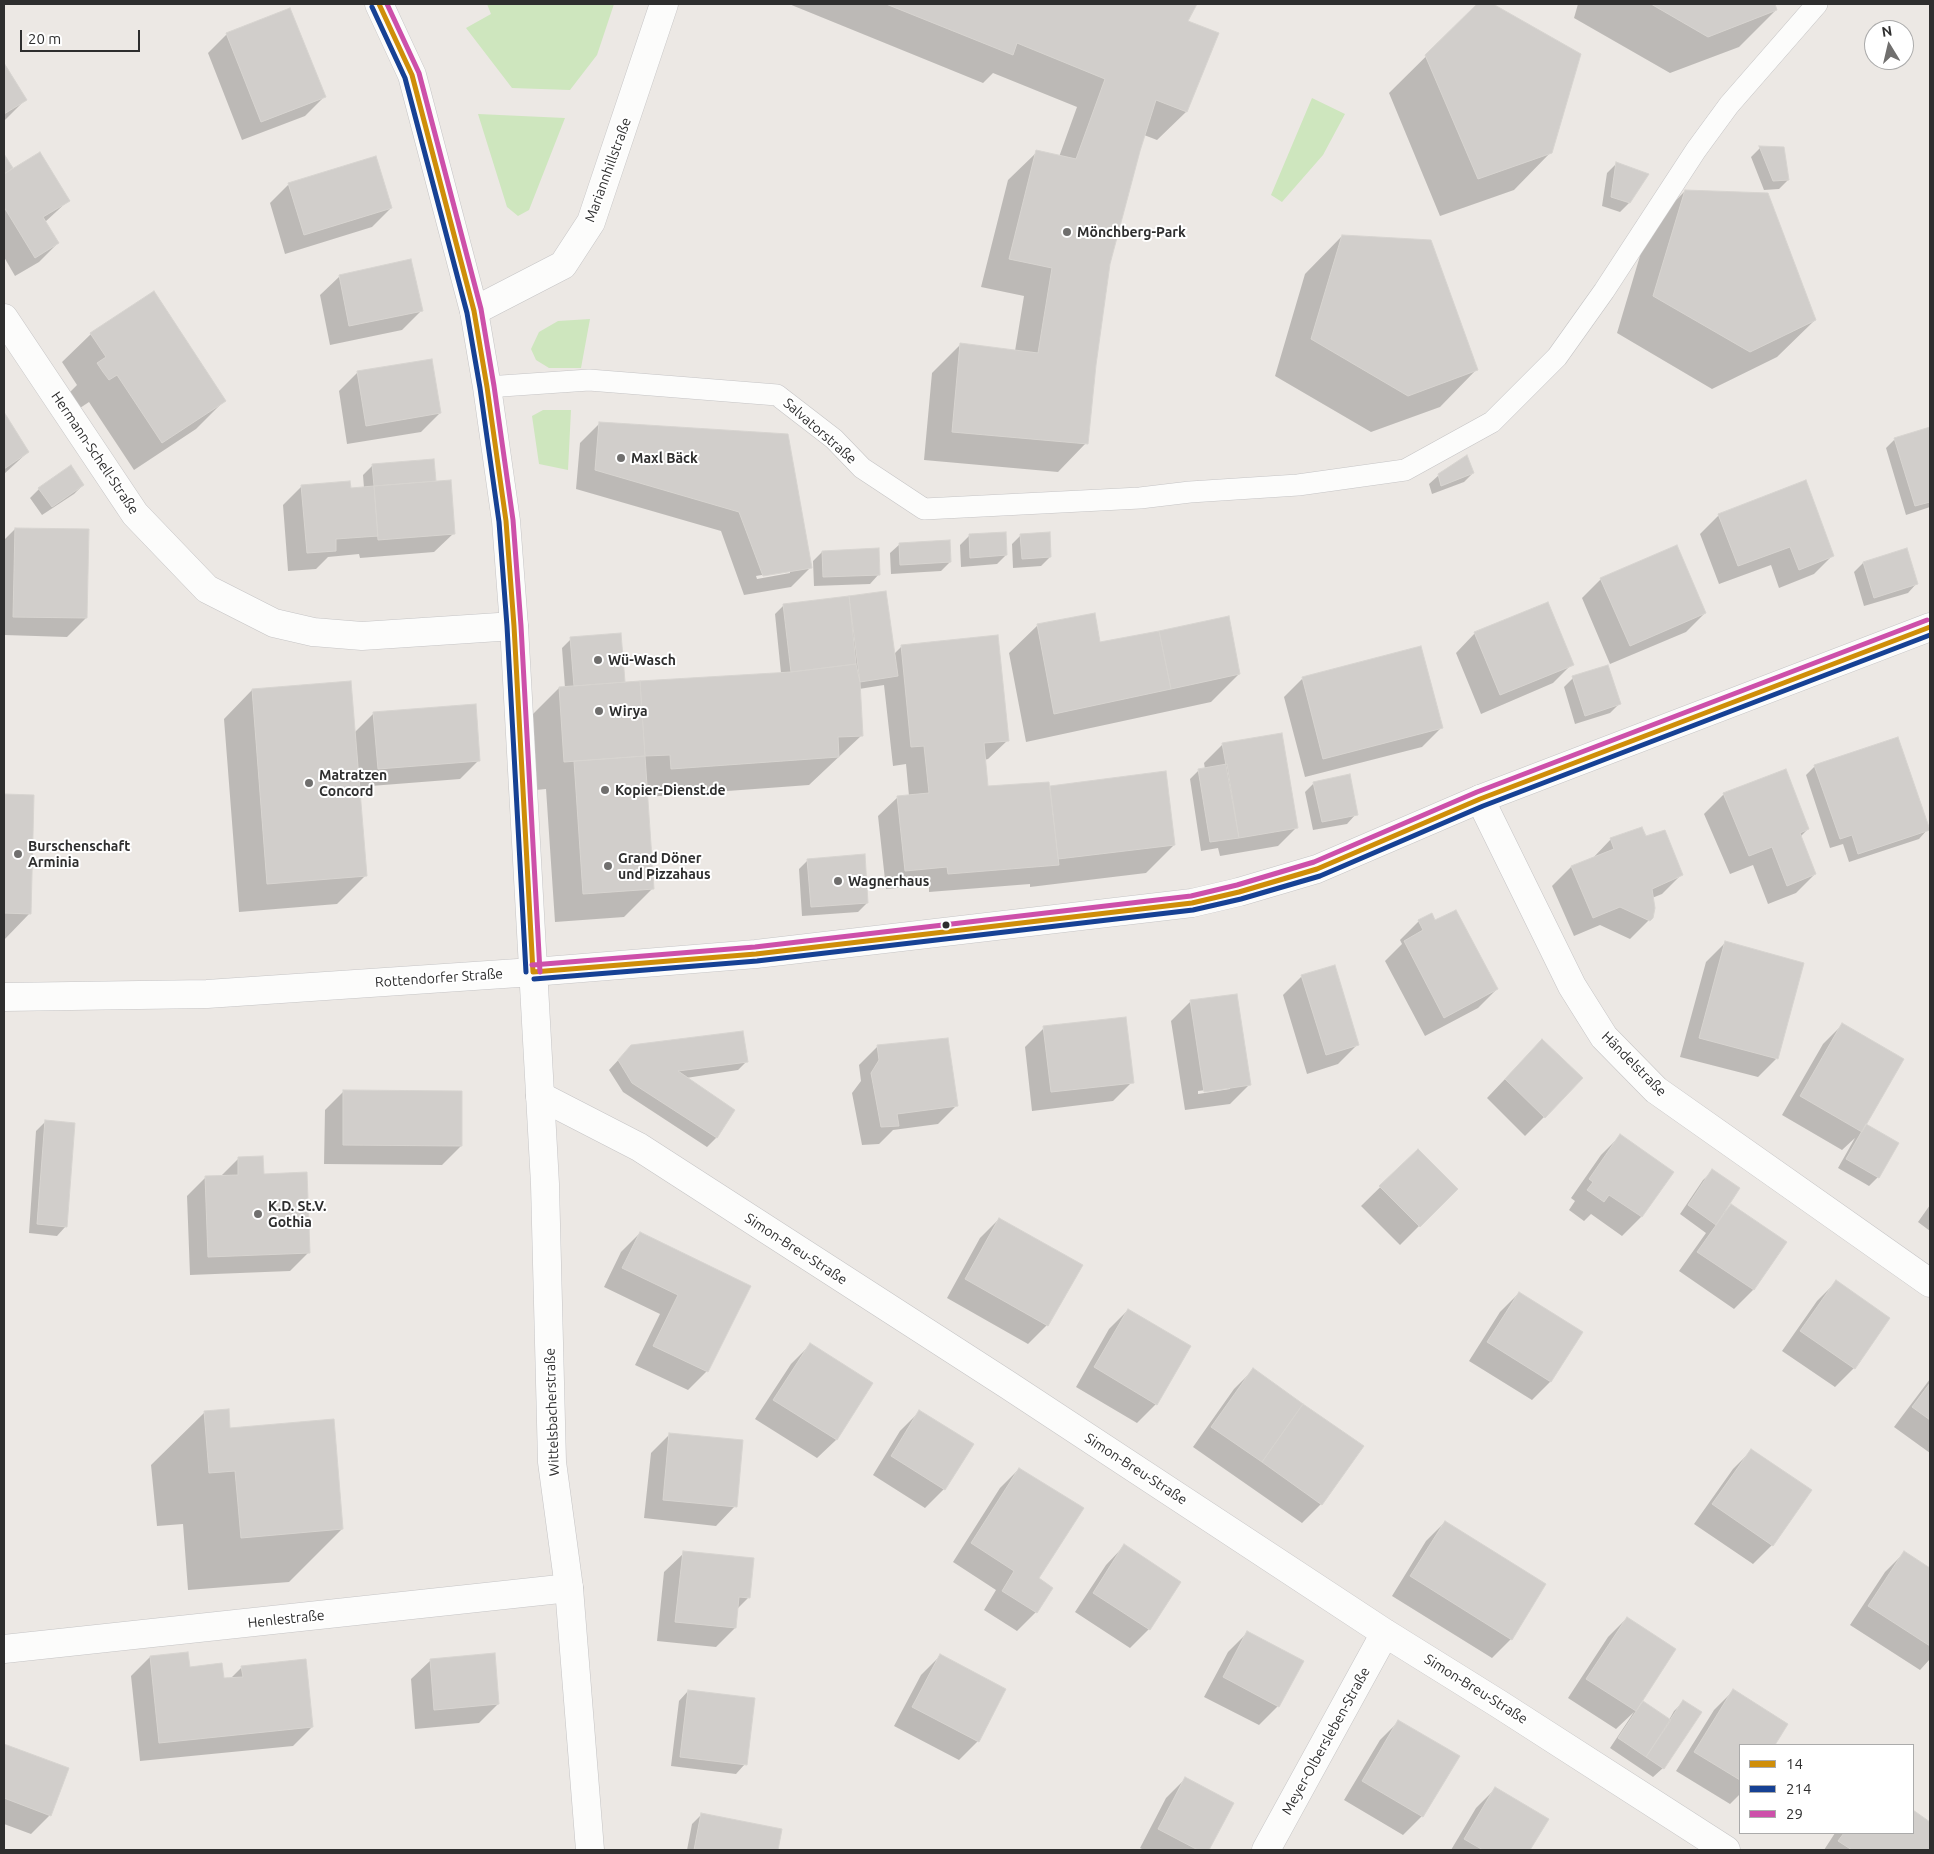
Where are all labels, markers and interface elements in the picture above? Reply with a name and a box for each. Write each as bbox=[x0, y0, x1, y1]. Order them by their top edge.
scale bar bbox=[22, 20, 142, 52]
north arrow bbox=[1864, 20, 1914, 70]
text: N bbox=[1880, 22, 1893, 40]
text: 20 m bbox=[28, 30, 61, 47]
street label: Mariannhillstraße bbox=[581, 115, 635, 225]
place label: Mönchberg-Park bbox=[1077, 224, 1186, 240]
marker: Mönchberg-Park bbox=[1061, 226, 1073, 238]
street label: Hermann-Schell-Straße bbox=[48, 388, 142, 518]
street label: Salvatorstraße bbox=[780, 395, 860, 467]
place label: Maxl Bäck bbox=[631, 450, 698, 466]
marker: Maxl Bäck bbox=[615, 452, 627, 464]
place label: Wü-Wasch bbox=[608, 652, 676, 668]
marker: Wü-Wasch bbox=[592, 654, 604, 666]
place label: Wirya bbox=[609, 703, 648, 719]
marker: Wirya bbox=[593, 705, 605, 717]
place label: Matratzen Concord bbox=[319, 767, 387, 800]
marker: Matratzen Concord bbox=[303, 777, 315, 789]
place label: Kopier-Dienst.de bbox=[615, 782, 726, 798]
marker: Kopier-Dienst.de bbox=[599, 784, 611, 796]
place label: Burschenschaft Arminia bbox=[28, 838, 130, 870]
marker: Burschenschaft Arminia bbox=[12, 848, 24, 860]
place label: Grand Döner und Pizzahaus bbox=[618, 850, 711, 882]
marker: Grand Döner und Pizzahaus bbox=[602, 860, 614, 872]
place label: Wagnerhaus bbox=[848, 873, 929, 889]
marker: Wagnerhaus bbox=[832, 875, 844, 887]
unlabelled marker bbox=[941, 920, 951, 930]
street label: Rottendorfer Straße bbox=[374, 965, 504, 991]
street label: Händelstraße bbox=[1598, 1028, 1670, 1100]
place label: K.D. St.V. Gothia bbox=[268, 1198, 326, 1230]
marker: K.D. St.V. Gothia bbox=[252, 1208, 264, 1220]
street label: Simon-Breu-Straße bbox=[742, 1210, 850, 1288]
street label: Wittelsbacherstraße bbox=[541, 1348, 563, 1476]
street label: Simon-Breu-Straße bbox=[1082, 1430, 1190, 1508]
street label: Henlestraße bbox=[247, 1607, 325, 1631]
street label: Simon-Breu-Straße bbox=[1421, 1650, 1531, 1728]
street label: Meyer-Olbersleben-Straße bbox=[1278, 1664, 1374, 1818]
legend bbox=[1739, 1744, 1914, 1834]
text: 14 bbox=[1786, 1755, 1803, 1772]
text: 214 bbox=[1786, 1780, 1811, 1797]
text: 29 bbox=[1786, 1805, 1803, 1822]

